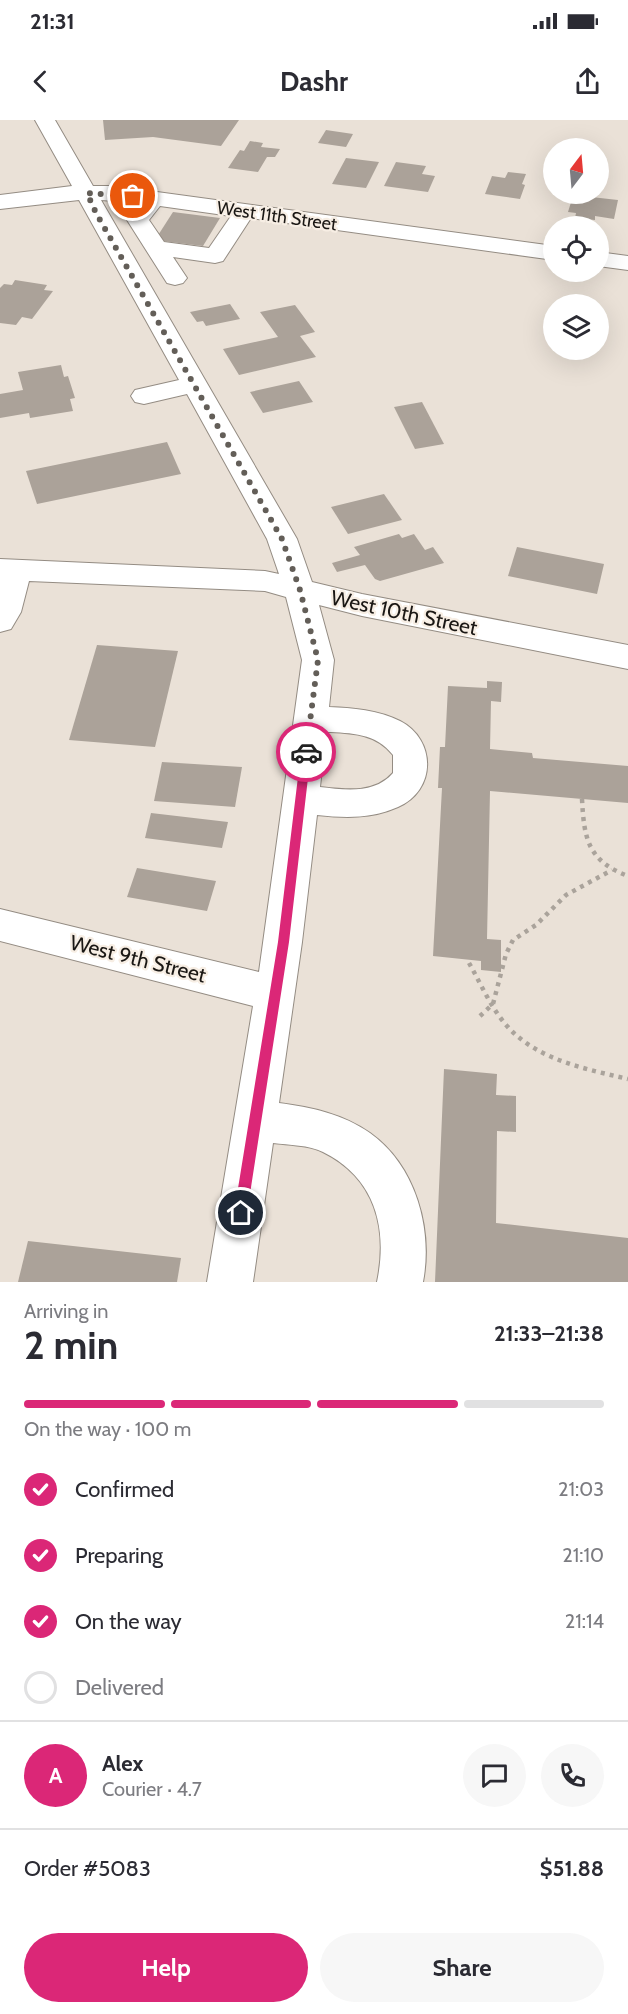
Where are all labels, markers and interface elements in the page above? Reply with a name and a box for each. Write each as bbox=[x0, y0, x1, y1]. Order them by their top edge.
text: 21:31 bbox=[30, 8, 75, 35]
icon: back bbox=[24, 65, 57, 98]
text: Dashr bbox=[280, 65, 348, 98]
icon: share bbox=[571, 65, 604, 98]
north arrow bbox=[543, 138, 609, 204]
map controls bbox=[543, 138, 609, 360]
pin bbox=[107, 170, 158, 221]
icon: bag bbox=[116, 179, 149, 212]
street label: West 11th Street bbox=[216, 197, 338, 235]
button: locate bbox=[543, 216, 609, 282]
button: layers bbox=[543, 294, 609, 360]
street label: West 10th Street bbox=[329, 585, 480, 640]
courier bbox=[276, 722, 336, 782]
icon: car bbox=[290, 736, 323, 769]
street label: West 9th Street bbox=[67, 930, 209, 988]
pin bbox=[215, 1187, 266, 1238]
icon: home bbox=[224, 1196, 257, 1229]
text: Arriving in bbox=[24, 1299, 108, 1323]
text: 21:33–21:38 bbox=[494, 1320, 604, 1347]
text: 2 min bbox=[24, 1321, 118, 1369]
text: On the way · 100 m bbox=[24, 1417, 191, 1441]
icon: check bbox=[24, 1473, 57, 1506]
text: Confirmed bbox=[75, 1476, 174, 1503]
text: 21:03 bbox=[558, 1477, 604, 1501]
icon: check bbox=[24, 1539, 57, 1572]
text: Preparing bbox=[75, 1542, 163, 1569]
text: 21:10 bbox=[562, 1543, 604, 1567]
icon: check bbox=[24, 1605, 57, 1638]
text: On the way bbox=[75, 1608, 182, 1635]
text: 21:14 bbox=[565, 1609, 604, 1633]
text: Delivered bbox=[75, 1674, 164, 1701]
button: chat bbox=[463, 1744, 526, 1807]
button: phone bbox=[541, 1744, 604, 1807]
text: Alex bbox=[102, 1750, 143, 1777]
text: A bbox=[49, 1762, 62, 1789]
text: Courier · 4.7 bbox=[102, 1777, 202, 1801]
text: Order #5083 bbox=[24, 1855, 151, 1882]
text: $51.88 bbox=[540, 1855, 604, 1882]
button: Help bbox=[24, 1933, 308, 2002]
button: Share bbox=[320, 1933, 604, 2002]

